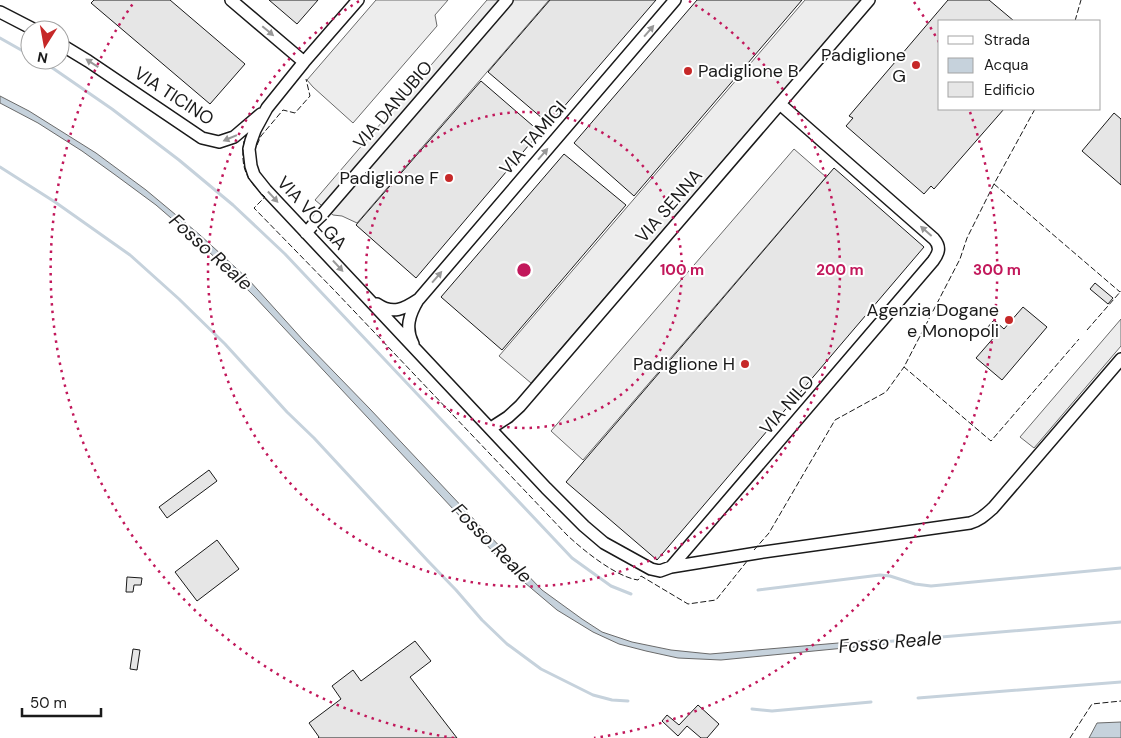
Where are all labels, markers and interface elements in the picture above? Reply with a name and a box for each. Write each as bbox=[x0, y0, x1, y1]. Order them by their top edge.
north arrow bbox=[20, 20, 70, 70]
legend bbox=[938, 20, 1101, 110]
one-way arrow bbox=[643, 24, 654, 37]
one-way arrow bbox=[261, 25, 273, 37]
text: Strada bbox=[984, 30, 1030, 50]
place label: Padiglione G bbox=[821, 43, 906, 88]
text: N bbox=[36, 48, 49, 68]
text: Acqua bbox=[984, 55, 1028, 75]
street label: VIA DANUBIO bbox=[348, 56, 438, 154]
one-way arrow bbox=[85, 59, 99, 68]
place label: Padiglione B bbox=[698, 59, 799, 83]
marker: Padiglione G bbox=[910, 59, 922, 71]
street label: VIA TICINO bbox=[129, 61, 219, 131]
marker: Padiglione B bbox=[682, 65, 694, 77]
text: Edificio bbox=[984, 80, 1035, 100]
street label: VIA TAMIGI bbox=[494, 96, 572, 180]
one-way arrow bbox=[223, 134, 237, 142]
one-way arrow bbox=[537, 148, 548, 161]
street label: VIA SENNA bbox=[630, 164, 708, 248]
place label: Padiglione F bbox=[340, 166, 439, 190]
street label: VIA VOLGA bbox=[272, 171, 352, 255]
marker: Padiglione F bbox=[443, 172, 455, 184]
one-way arrow bbox=[267, 191, 279, 203]
water label: Fosso Reale bbox=[164, 208, 258, 296]
one-way arrow bbox=[920, 225, 932, 237]
one-way arrow bbox=[332, 260, 344, 272]
text: 100 m bbox=[660, 260, 704, 280]
text: 200 m bbox=[816, 260, 864, 280]
text: 300 m bbox=[973, 260, 1021, 280]
centre of rings bbox=[515, 261, 533, 279]
one-way arrow bbox=[431, 272, 443, 284]
place label: Agenzia Dogane e Monopoli bbox=[867, 298, 999, 343]
marker: Agenzia Dogane e Monopoli bbox=[1003, 314, 1015, 326]
place label: Padiglione H bbox=[633, 352, 735, 376]
marker: Padiglione H bbox=[739, 358, 751, 370]
street label: VIA NILO bbox=[754, 370, 820, 440]
water label: Fosso Reale bbox=[446, 497, 538, 589]
water label: Fosso Reale bbox=[837, 625, 943, 659]
scale bar bbox=[22, 686, 101, 718]
text: 50 m bbox=[30, 693, 67, 713]

